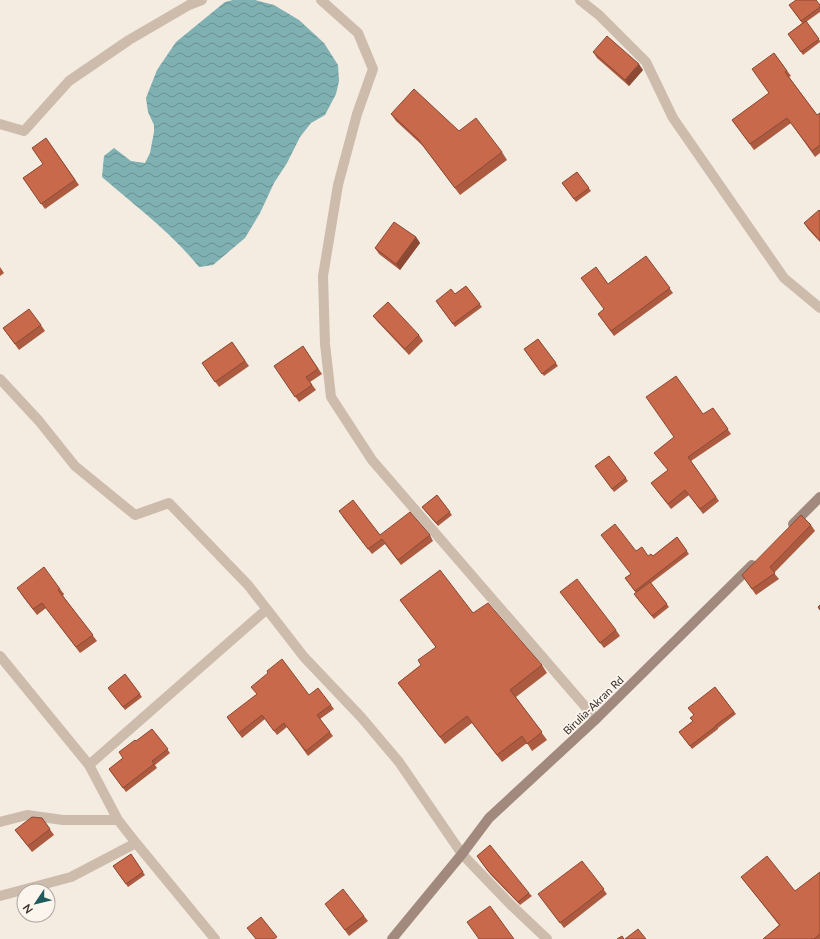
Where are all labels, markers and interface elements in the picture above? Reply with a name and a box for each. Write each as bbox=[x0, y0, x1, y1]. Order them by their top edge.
street label: Birulia-Akran Rd bbox=[560, 673, 626, 737]
north arrow bbox=[16, 883, 56, 923]
text: N bbox=[20, 902, 35, 916]

